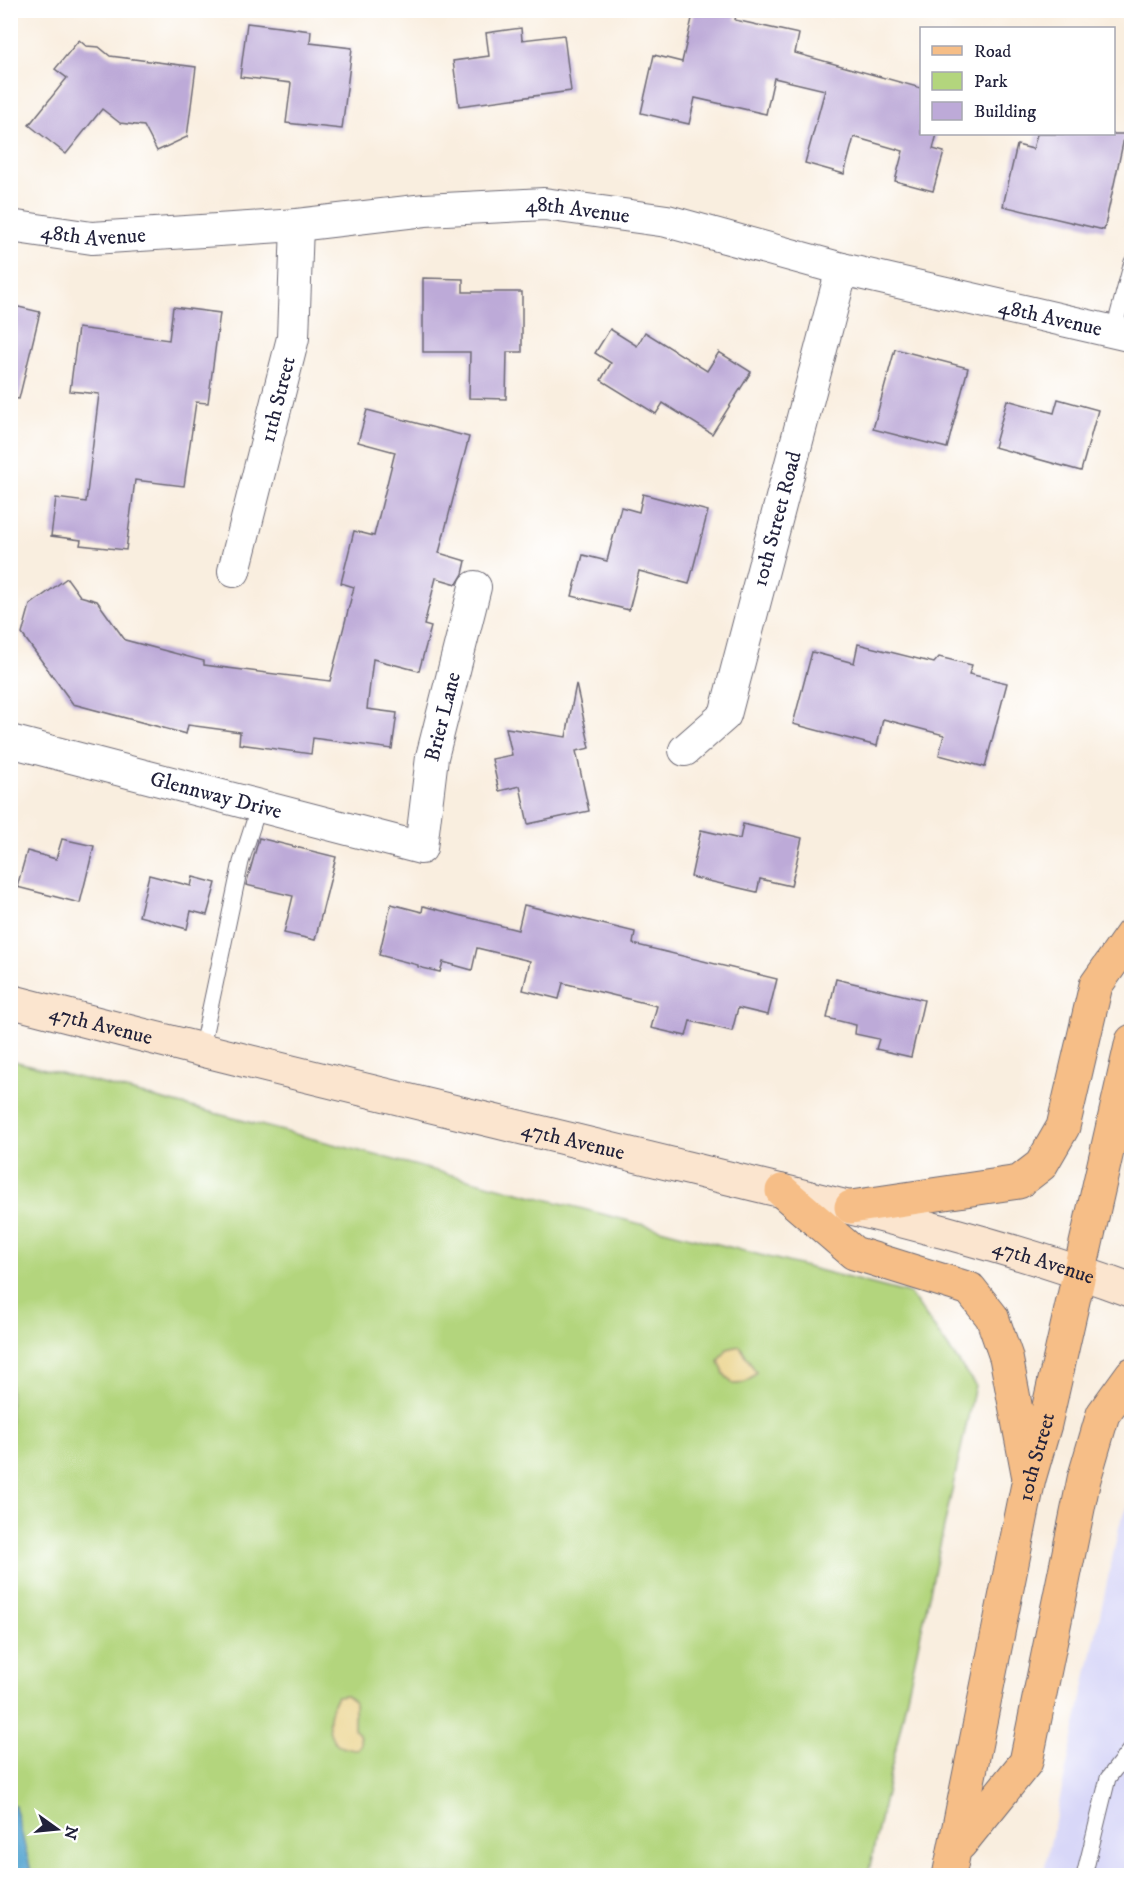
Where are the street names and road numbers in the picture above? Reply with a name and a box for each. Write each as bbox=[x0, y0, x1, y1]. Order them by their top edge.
street label: 48th Avenue bbox=[524, 192, 632, 230]
street label: 48th Avenue bbox=[39, 219, 147, 253]
street label: 48th Avenue bbox=[996, 294, 1105, 343]
street label: 11th Street bbox=[255, 354, 302, 445]
street label: 10th Street Road bbox=[747, 448, 808, 590]
street label: Brier Lane bbox=[419, 669, 467, 764]
street label: Glennway Drive bbox=[147, 766, 285, 825]
street label: 47th Avenue bbox=[47, 1000, 155, 1051]
street label: 47th Avenue bbox=[519, 1116, 627, 1166]
street label: 47th Avenue bbox=[989, 1234, 1098, 1291]
street label: 10th Street bbox=[1013, 1410, 1061, 1504]

